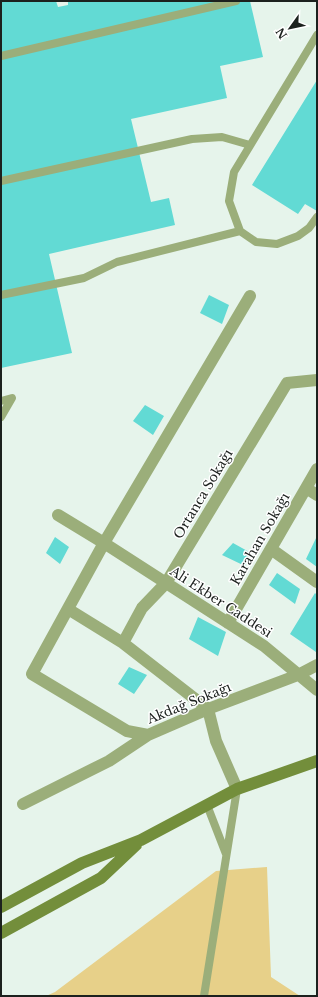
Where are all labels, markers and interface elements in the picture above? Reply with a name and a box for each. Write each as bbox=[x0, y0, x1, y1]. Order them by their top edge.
north arrow bbox=[270, 8, 310, 48]
text: N bbox=[273, 25, 290, 42]
street label: Ortanca Sokağı bbox=[170, 446, 237, 542]
street label: Karahan Sokağı bbox=[227, 489, 294, 588]
street label: Ali Ekber Caddesi bbox=[166, 562, 276, 642]
street label: Akdağ Sokağı bbox=[144, 678, 234, 728]

